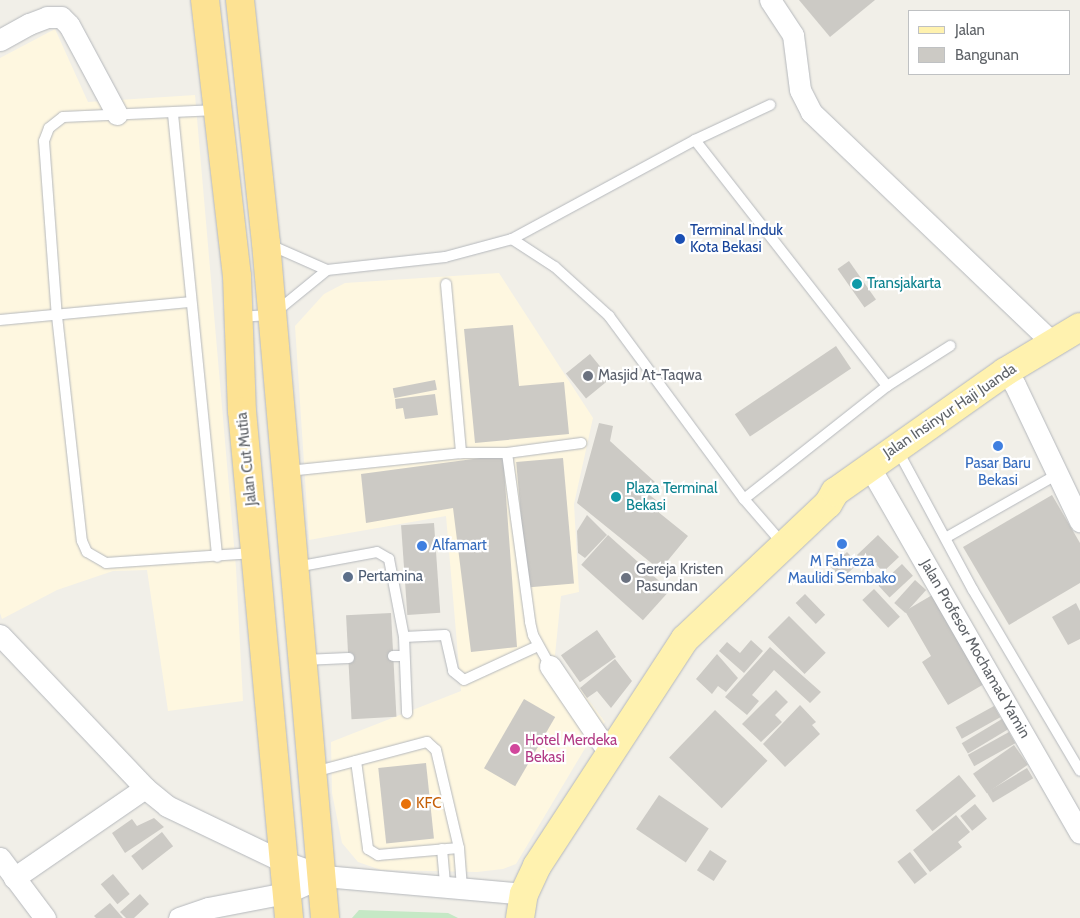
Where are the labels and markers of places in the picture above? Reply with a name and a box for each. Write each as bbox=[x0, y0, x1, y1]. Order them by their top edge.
place label: Terminal Induk Kota Bekasi bbox=[690, 221, 783, 256]
marker: Terminal Induk Kota Bekasi bbox=[674, 233, 686, 245]
place label: Transjakarta bbox=[867, 275, 941, 293]
marker: Transjakarta bbox=[851, 278, 863, 290]
place label: Masjid At-Taqwa bbox=[598, 367, 702, 385]
marker: Masjid At-Taqwa bbox=[582, 370, 594, 382]
marker: Pasar Baru Bekasi bbox=[992, 440, 1004, 452]
place label: Pasar Baru Bekasi bbox=[965, 454, 1031, 489]
place label: Plaza Terminal Bekasi bbox=[626, 479, 718, 514]
marker: Plaza Terminal Bekasi bbox=[610, 491, 622, 503]
place label: Alfamart bbox=[432, 537, 487, 555]
marker: M Fahreza Maulidi Sembako bbox=[836, 538, 848, 550]
marker: Alfamart bbox=[416, 540, 428, 552]
place label: M Fahreza Maulidi Sembako bbox=[788, 552, 896, 587]
place label: Gereja Kristen Pasundan bbox=[636, 560, 723, 595]
place label: Pertamina bbox=[358, 568, 423, 586]
marker: Pertamina bbox=[342, 571, 354, 583]
marker: Gereja Kristen Pasundan bbox=[620, 572, 632, 584]
place label: Hotel Merdeka Bekasi bbox=[525, 731, 617, 766]
marker: Hotel Merdeka Bekasi bbox=[509, 743, 521, 755]
place label: KFC bbox=[416, 795, 441, 813]
marker: KFC bbox=[400, 798, 412, 810]

